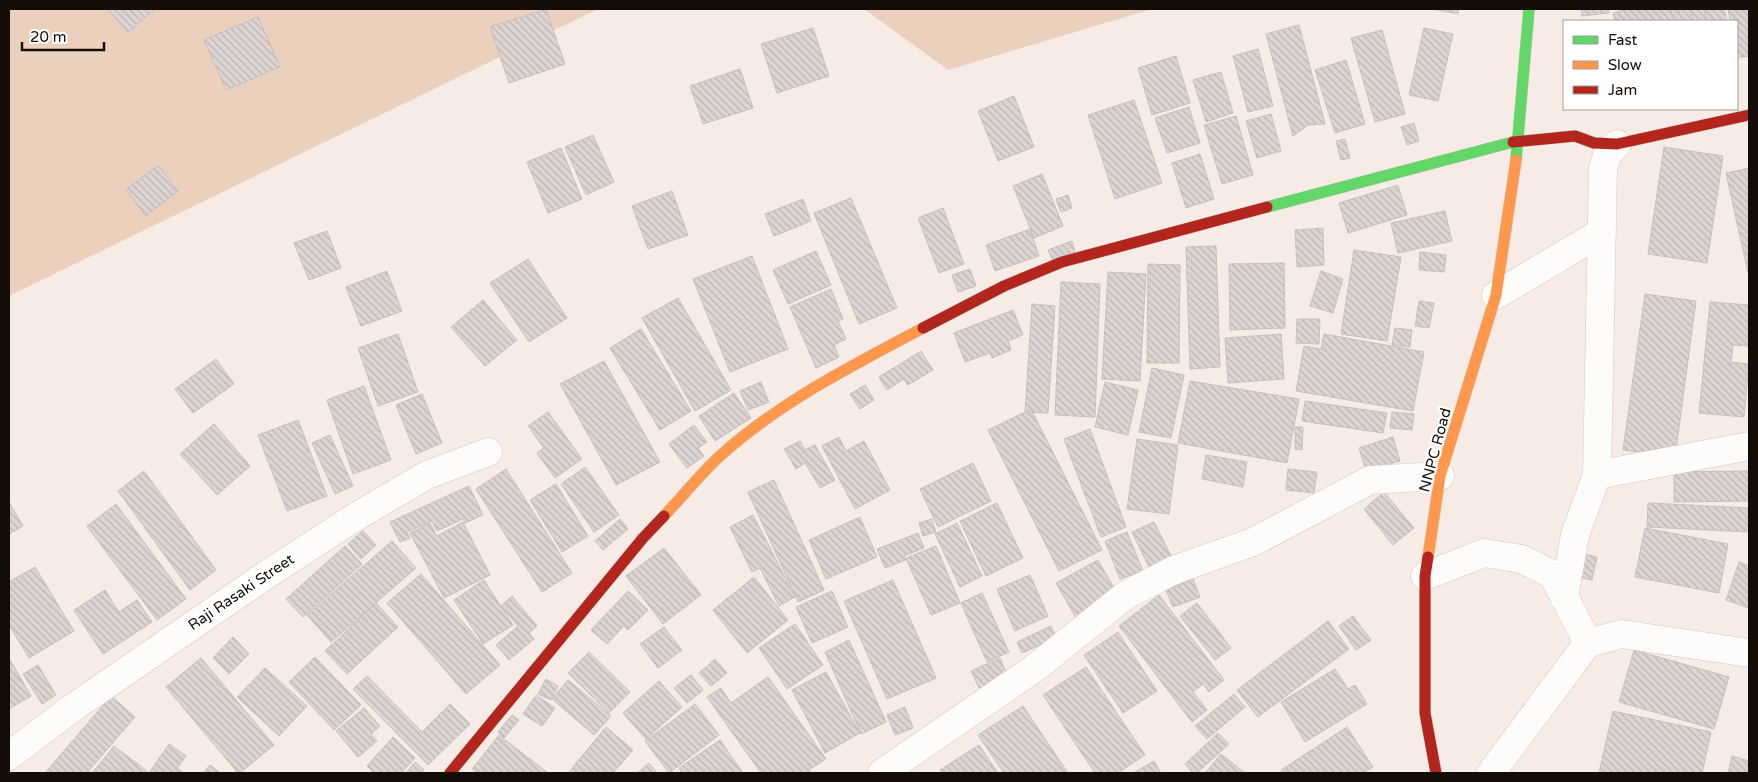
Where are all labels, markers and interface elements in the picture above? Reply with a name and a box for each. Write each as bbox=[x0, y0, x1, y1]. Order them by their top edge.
scale bar bbox=[22, 20, 105, 52]
legend bbox=[1563, 20, 1738, 110]
text: 20 m bbox=[30, 28, 67, 46]
text: Fast bbox=[1608, 31, 1638, 49]
text: Slow bbox=[1608, 56, 1642, 74]
text: Jam bbox=[1608, 81, 1637, 99]
street label: NNPC Road bbox=[1415, 406, 1455, 494]
street label: Raji Rasaki Street bbox=[185, 550, 298, 634]

